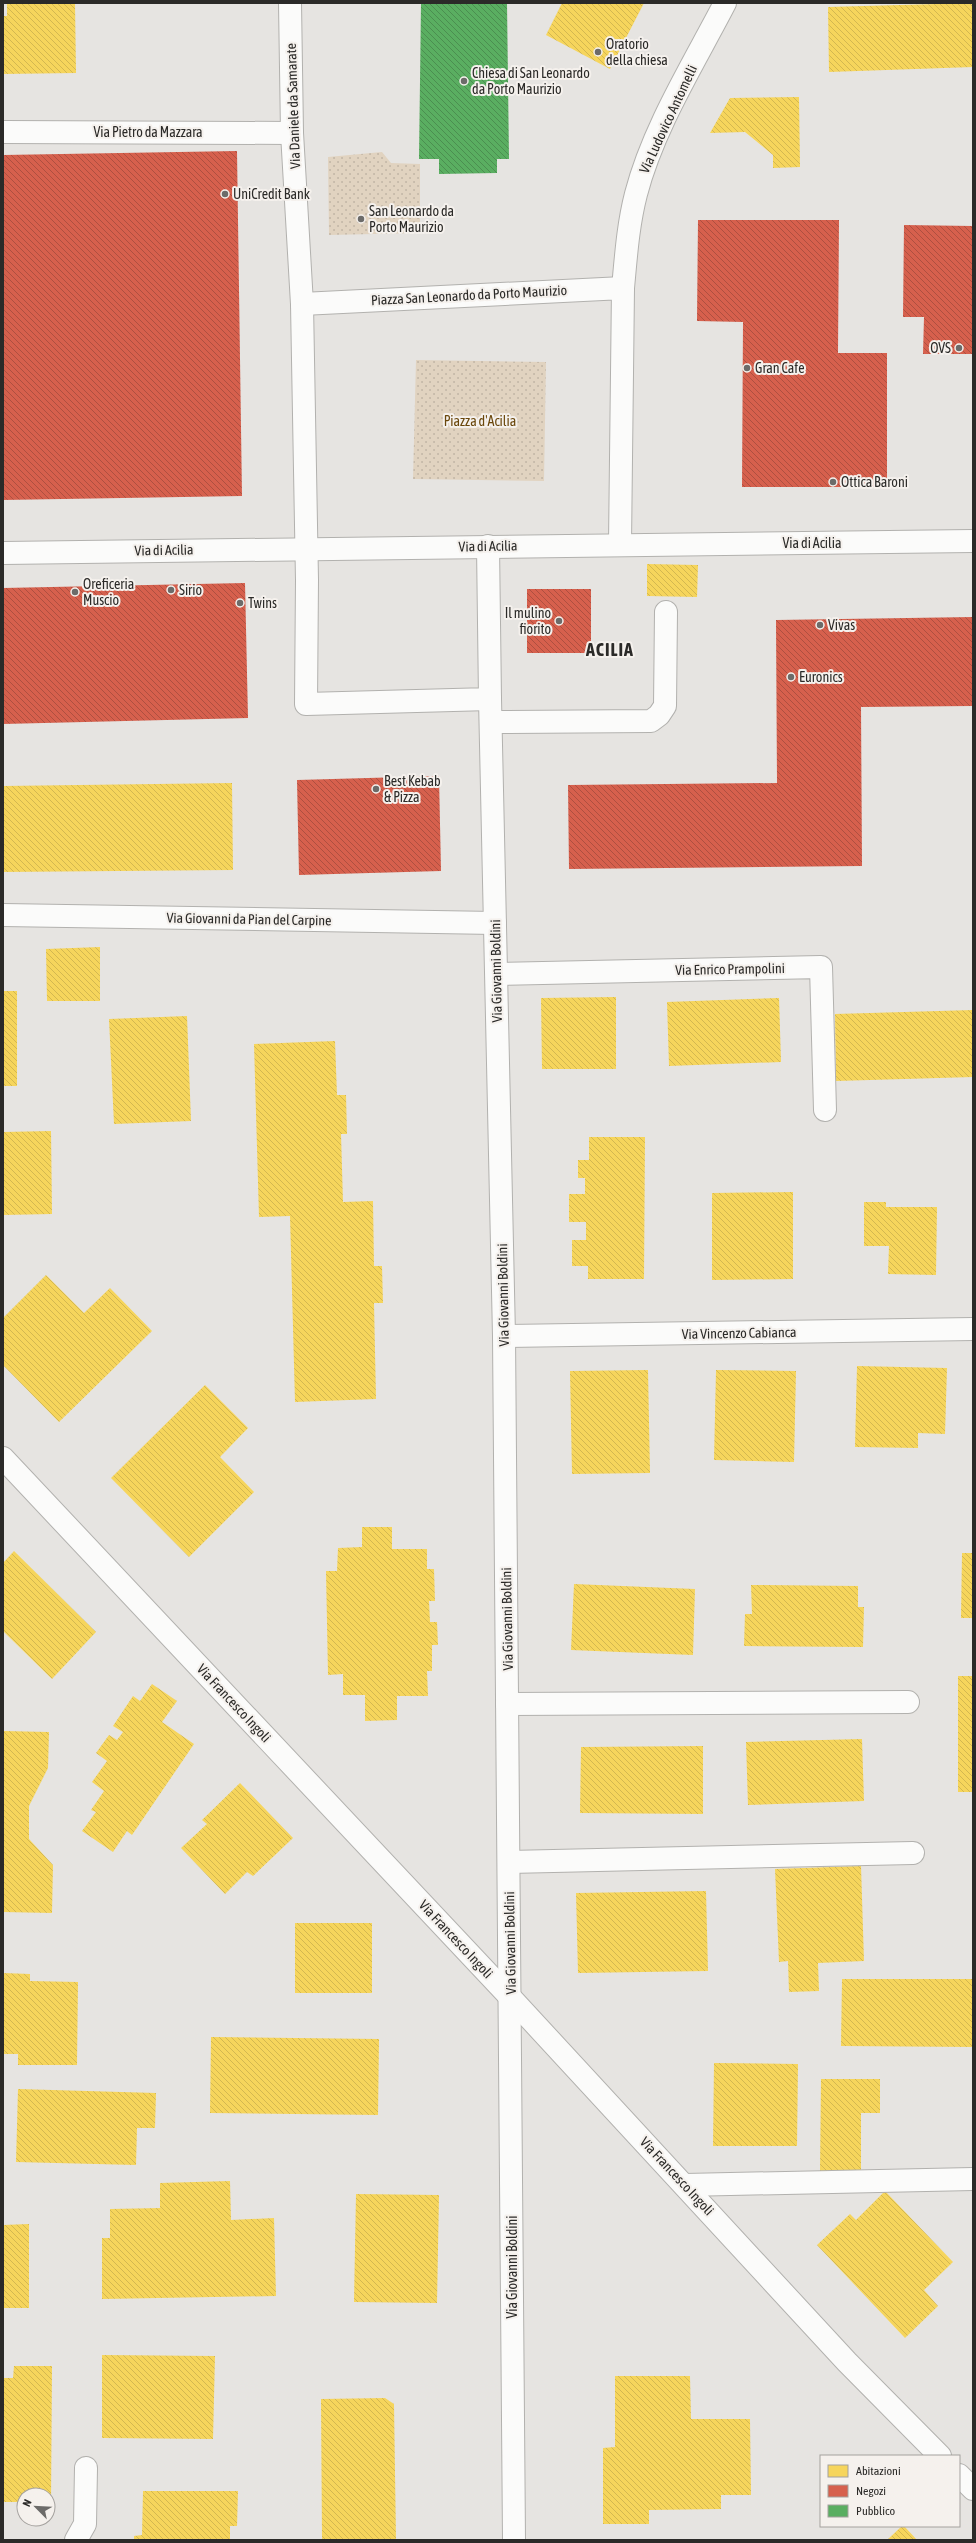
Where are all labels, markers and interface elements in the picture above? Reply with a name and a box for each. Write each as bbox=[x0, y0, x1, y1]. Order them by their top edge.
place label: Oratorio della chiesa bbox=[606, 36, 668, 68]
street label: Via Daniele da Samarate bbox=[283, 43, 303, 169]
marker: Oratorio della chiesa bbox=[593, 47, 603, 57]
street label: Via Ludovico Antomelli bbox=[636, 62, 700, 176]
place label: Chiesa di San Leonardo da Porto Maurizio bbox=[472, 65, 590, 97]
marker: Chiesa di San Leonardo da Porto Maurizio bbox=[459, 76, 469, 86]
street label: Via Pietro da Mazzara bbox=[93, 124, 203, 140]
place label: UniCredit Bank bbox=[233, 186, 310, 202]
marker: UniCredit Bank bbox=[220, 189, 230, 199]
place label: San Leonardo da Porto Maurizio bbox=[369, 203, 454, 235]
marker: San Leonardo da Porto Maurizio bbox=[356, 214, 366, 224]
street label: Piazza San Leonardo da Porto Maurizio bbox=[371, 282, 567, 308]
place label: OVS bbox=[930, 340, 951, 356]
marker: OVS bbox=[954, 343, 964, 353]
place label: Gran Cafe bbox=[755, 360, 805, 376]
marker: Gran Cafe bbox=[742, 363, 752, 373]
park label: Piazza d'Acilia bbox=[444, 413, 516, 429]
place label: Ottica Baroni bbox=[841, 474, 908, 490]
marker: Ottica Baroni bbox=[828, 477, 838, 487]
street label: Via di Acilia bbox=[783, 535, 841, 551]
street label: Via di Acilia bbox=[458, 537, 518, 555]
street label: Via di Acilia bbox=[134, 541, 194, 559]
place label: Oreficeria Muscio bbox=[83, 576, 134, 608]
place label: Sirio bbox=[179, 582, 202, 598]
marker: Sirio bbox=[166, 585, 176, 595]
marker: Oreficeria Muscio bbox=[70, 587, 80, 597]
place label: Twins bbox=[248, 595, 277, 611]
marker: Twins bbox=[235, 598, 245, 608]
place label: Il mulino fiorito bbox=[505, 605, 551, 637]
marker: Il mulino fiorito bbox=[554, 616, 564, 626]
place label: Vivas bbox=[828, 617, 855, 633]
marker: Vivas bbox=[815, 620, 825, 630]
district label: ACILIA bbox=[585, 639, 634, 660]
place label: Euronics bbox=[799, 669, 843, 685]
marker: Euronics bbox=[786, 672, 796, 682]
place label: Best Kebab & Pizza bbox=[384, 773, 441, 805]
marker: Best Kebab & Pizza bbox=[371, 784, 381, 794]
street label: Via Giovanni da Pian del Carpine bbox=[166, 910, 332, 928]
street label: Via Giovanni Boldini bbox=[487, 919, 505, 1023]
street label: Via Enrico Prampolini bbox=[675, 960, 785, 978]
street label: Via Giovanni Boldini bbox=[494, 1243, 512, 1347]
street label: Via Vincenzo Cabianca bbox=[681, 1324, 797, 1342]
street label: Via Giovanni Boldini bbox=[498, 1567, 516, 1671]
street label: Via Francesco Ingoli bbox=[194, 1661, 274, 1745]
street label: Via Giovanni Boldini bbox=[501, 1891, 519, 1995]
street label: Via Francesco Ingoli bbox=[416, 1897, 496, 1981]
street label: Via Francesco Ingoli bbox=[637, 2134, 717, 2218]
street label: Via Giovanni Boldini bbox=[504, 2215, 520, 2319]
legend bbox=[820, 2455, 960, 2527]
text: Abitazioni bbox=[856, 2464, 901, 2478]
text: Negozi bbox=[856, 2484, 886, 2498]
north arrow bbox=[16, 2487, 56, 2527]
text: N bbox=[20, 2498, 34, 2508]
text: Pubblico bbox=[856, 2504, 895, 2518]

